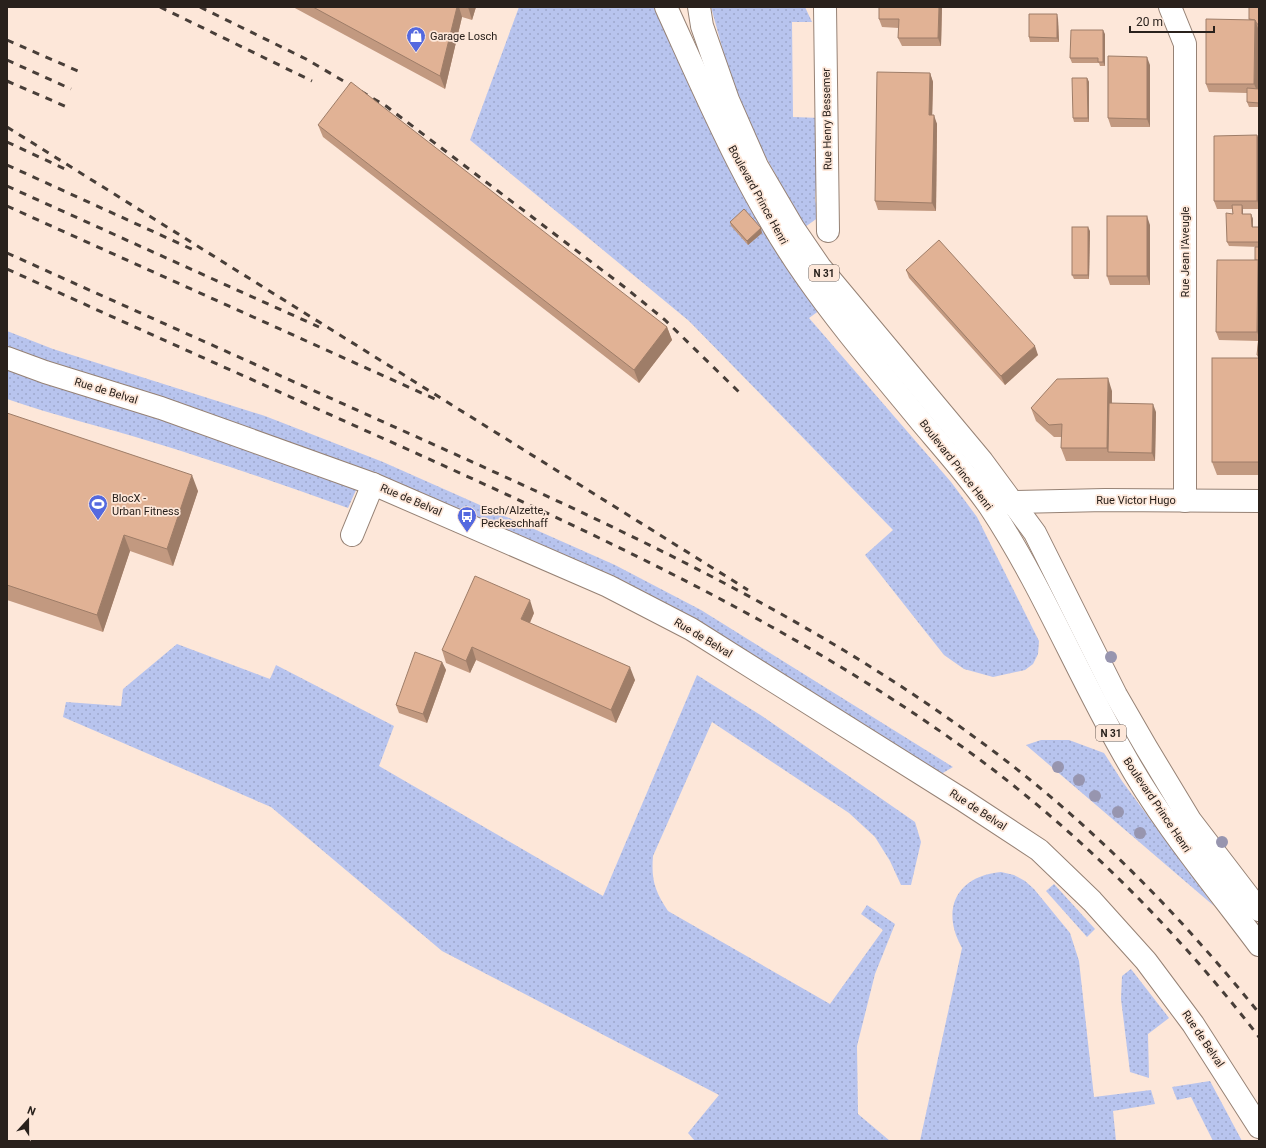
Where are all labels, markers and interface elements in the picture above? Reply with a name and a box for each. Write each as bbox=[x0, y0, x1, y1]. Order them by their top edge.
scale bar bbox=[1130, 8, 1214, 34]
text: 20 m bbox=[1136, 15, 1163, 29]
shop icon: Garage Losch bbox=[405, 25, 427, 53]
place label: Garage Losch bbox=[430, 30, 497, 43]
street label: Rue Henry Bessemer bbox=[820, 68, 834, 170]
street label: Boulevard Prince Henri bbox=[725, 143, 791, 247]
street label: Rue Jean l'Aveugle bbox=[1179, 206, 1192, 297]
road number: N 31 bbox=[809, 265, 839, 281]
street label: Rue de Belval bbox=[73, 375, 139, 407]
street label: Boulevard Prince Henri bbox=[917, 417, 995, 513]
street label: Rue de Belval bbox=[378, 481, 444, 519]
place label: BlocX - Urban Fitness bbox=[112, 492, 180, 518]
sports icon: BlocX - Urban Fitness bbox=[87, 493, 109, 521]
street label: Rue Victor Hugo bbox=[1096, 494, 1176, 507]
place label: Esch/Alzette, Peckeschhaff bbox=[481, 504, 548, 530]
bus stop icon: Esch/Alzette, Peckeschhaff bbox=[456, 505, 478, 533]
street label: Rue de Belval bbox=[672, 616, 734, 660]
road number: N 31 bbox=[1096, 725, 1126, 741]
street label: Boulevard Prince Henri bbox=[1120, 755, 1194, 855]
street label: Rue de Belval bbox=[947, 787, 1009, 833]
street label: Rue de Belval bbox=[1179, 1008, 1227, 1070]
north arrow bbox=[8, 1100, 48, 1140]
text: N bbox=[25, 1104, 38, 1119]

